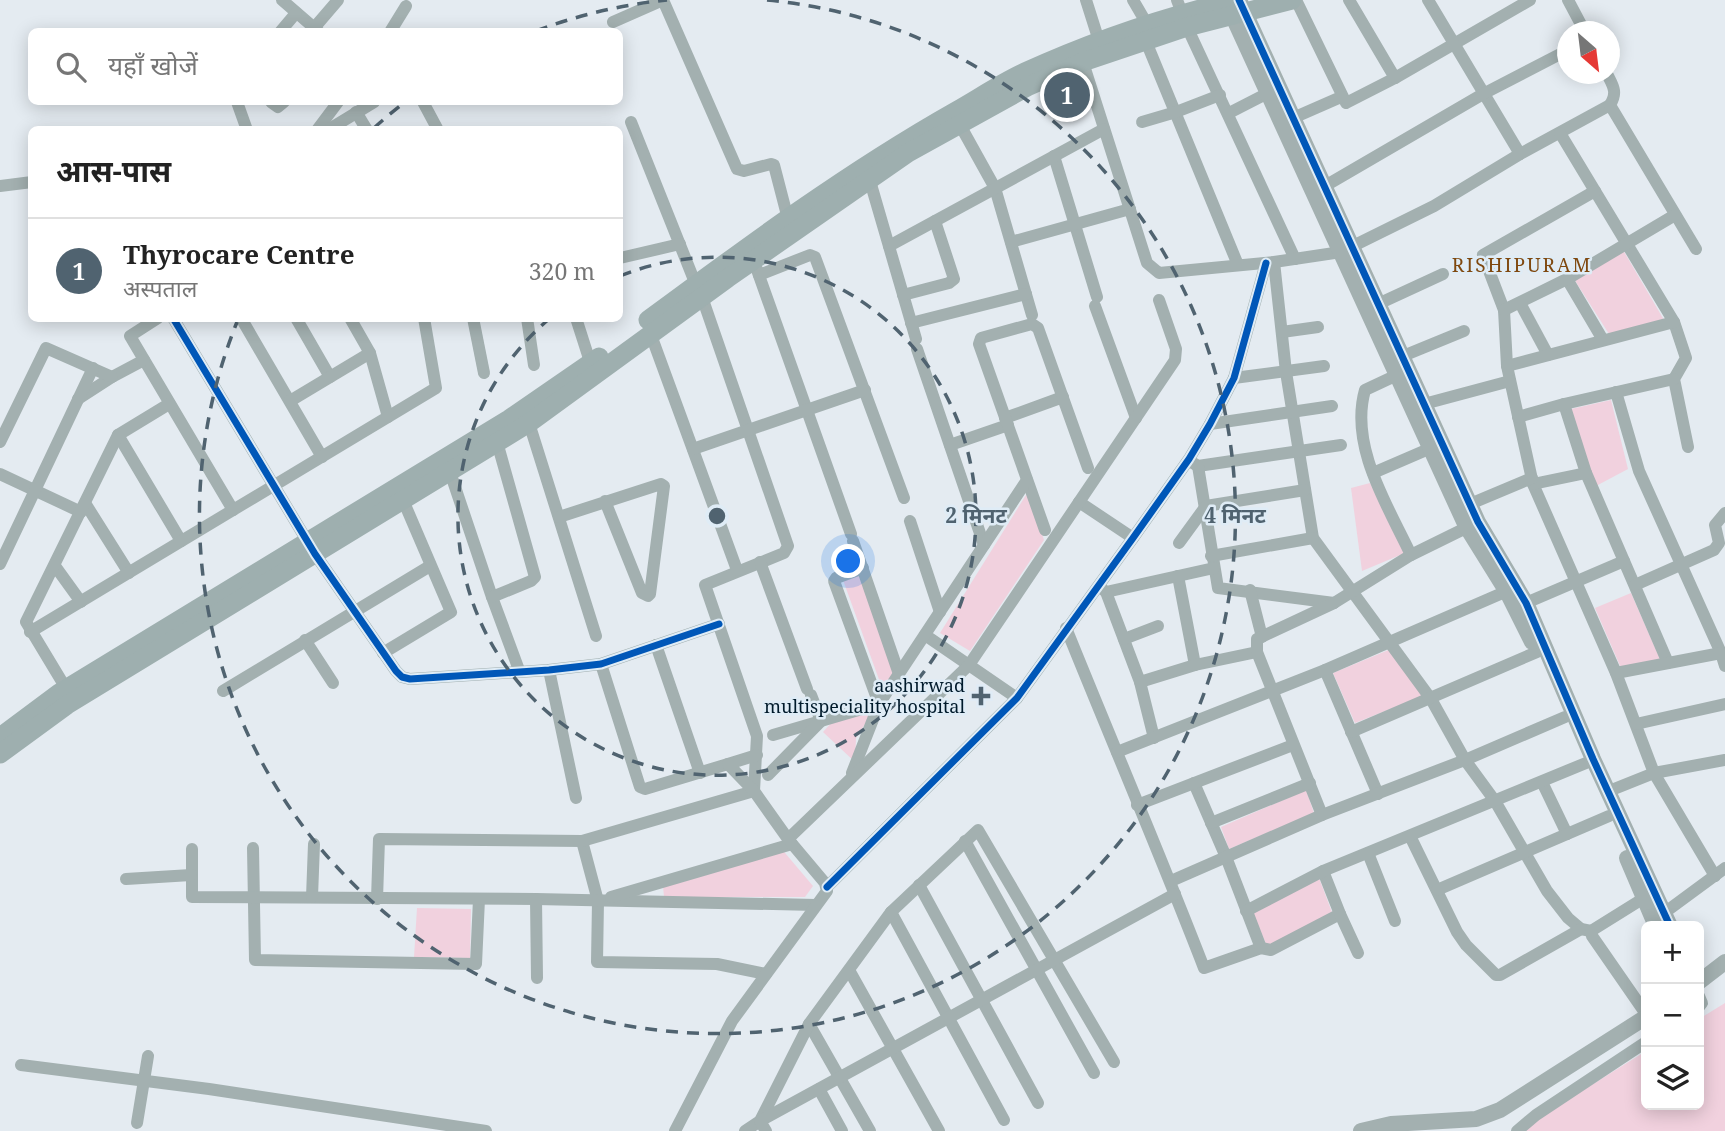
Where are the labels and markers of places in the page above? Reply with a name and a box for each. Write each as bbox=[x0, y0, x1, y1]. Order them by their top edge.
pin: 1 bbox=[1044, 69, 1090, 121]
centre of rings bbox=[705, 504, 729, 528]
place label: aashirwad multispeciality hospital bbox=[764, 673, 965, 718]
marker: aashirwad multispeciality hospital bbox=[971, 686, 991, 706]

